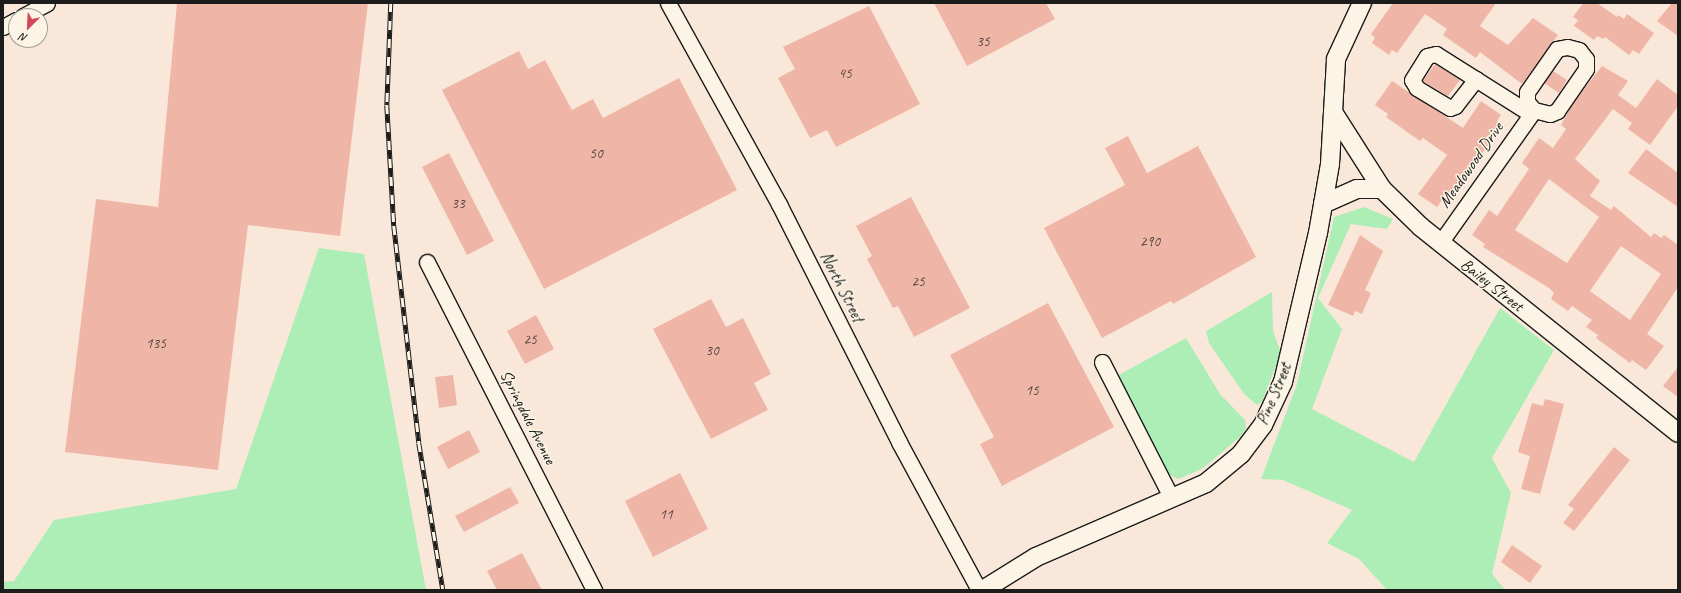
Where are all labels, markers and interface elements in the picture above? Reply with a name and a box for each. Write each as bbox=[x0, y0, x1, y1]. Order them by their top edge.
north arrow bbox=[8, 8, 48, 48]
text: N bbox=[18, 30, 29, 46]
house number: 35 bbox=[976, 33, 990, 51]
house number: 45 bbox=[838, 65, 852, 83]
street label: Meadowood Drive bbox=[1434, 118, 1508, 212]
house number: 50 bbox=[589, 145, 603, 163]
house number: 33 bbox=[451, 195, 465, 213]
house number: 290 bbox=[1140, 233, 1160, 251]
street label: North Street bbox=[815, 248, 869, 326]
street label: Bailey Street bbox=[1456, 254, 1528, 316]
house number: 25 bbox=[911, 273, 925, 291]
house number: 25 bbox=[523, 331, 537, 349]
house number: 135 bbox=[146, 335, 166, 353]
house number: 30 bbox=[705, 342, 719, 360]
street label: Pine Street bbox=[1252, 360, 1296, 428]
street label: Springdale Avenue bbox=[496, 367, 560, 467]
house number: 15 bbox=[1025, 382, 1039, 400]
house number: 11 bbox=[659, 506, 673, 524]

